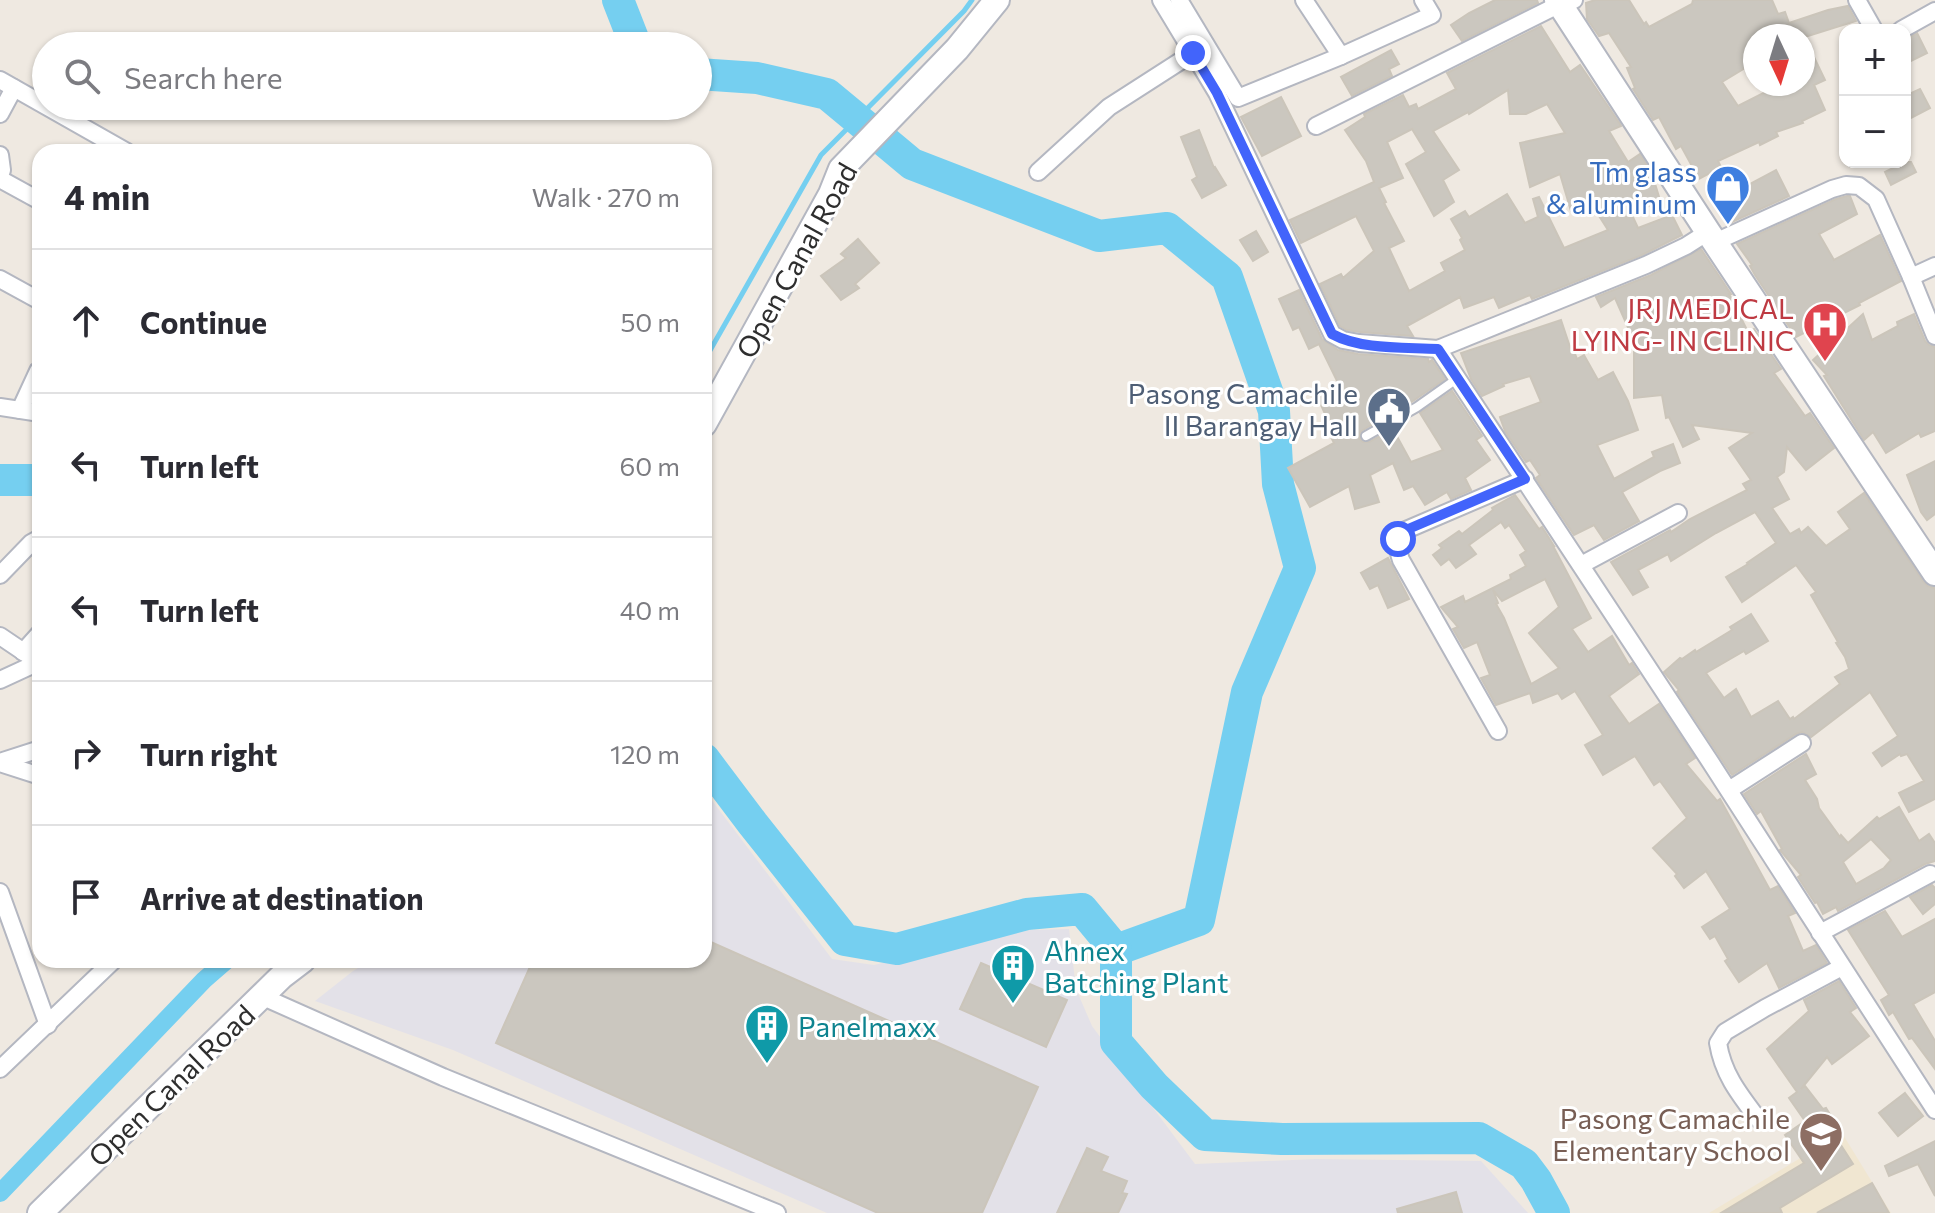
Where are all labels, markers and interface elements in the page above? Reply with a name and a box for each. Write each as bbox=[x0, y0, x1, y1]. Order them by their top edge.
north arrow bbox=[1743, 24, 1815, 96]
map controls bbox=[1839, 24, 1911, 168]
button: + bbox=[1839, 24, 1911, 96]
search box bbox=[32, 32, 712, 120]
route end bbox=[1175, 35, 1211, 71]
icon: search bbox=[60, 54, 104, 98]
text: Search here bbox=[124, 58, 283, 95]
button: − bbox=[1839, 96, 1911, 168]
place label: Tm glass & aluminum bbox=[1546, 154, 1697, 220]
street label: Open Canal Road bbox=[728, 156, 864, 364]
shop icon: Tm glass & aluminum bbox=[1704, 163, 1752, 226]
text: 4 min bbox=[64, 175, 150, 217]
text: Walk · 270 m bbox=[532, 181, 680, 212]
place label: JRJ MEDICAL LYING- IN CLINIC bbox=[1571, 291, 1794, 357]
icon: ahead bbox=[64, 299, 108, 343]
hospital icon: JRJ MEDICAL LYING- IN CLINIC bbox=[1801, 300, 1849, 363]
text: Continue bbox=[140, 303, 267, 340]
text: 50 m bbox=[620, 306, 680, 337]
place label: Pasong Camachile II Barangay Hall bbox=[1128, 376, 1358, 442]
public building icon: Pasong Camachile II Barangay Hall bbox=[1365, 385, 1413, 448]
icon: left bbox=[64, 443, 108, 487]
text: Turn left bbox=[140, 447, 259, 484]
text: 60 m bbox=[620, 450, 680, 481]
route start bbox=[1380, 521, 1416, 557]
icon: left bbox=[64, 587, 108, 631]
text: Turn left bbox=[140, 591, 259, 628]
text: 40 m bbox=[620, 594, 680, 625]
icon: right bbox=[64, 731, 108, 775]
text: Turn right bbox=[140, 735, 277, 772]
text: 120 m bbox=[610, 738, 680, 769]
icon: arrive bbox=[64, 875, 108, 919]
text: Arrive at destination bbox=[140, 879, 424, 916]
place label: Ahnex Batching Plant bbox=[1044, 933, 1229, 999]
building icon: Ahnex Batching Plant bbox=[989, 942, 1037, 1005]
street label: Open Canal Road bbox=[81, 997, 261, 1173]
building icon: Panelmaxx bbox=[743, 1002, 791, 1065]
place label: Panelmaxx bbox=[798, 1009, 937, 1043]
place label: Pasong Camachile Elementary School bbox=[1552, 1101, 1790, 1167]
school or university icon: Pasong Camachile Elementary School bbox=[1797, 1110, 1845, 1173]

